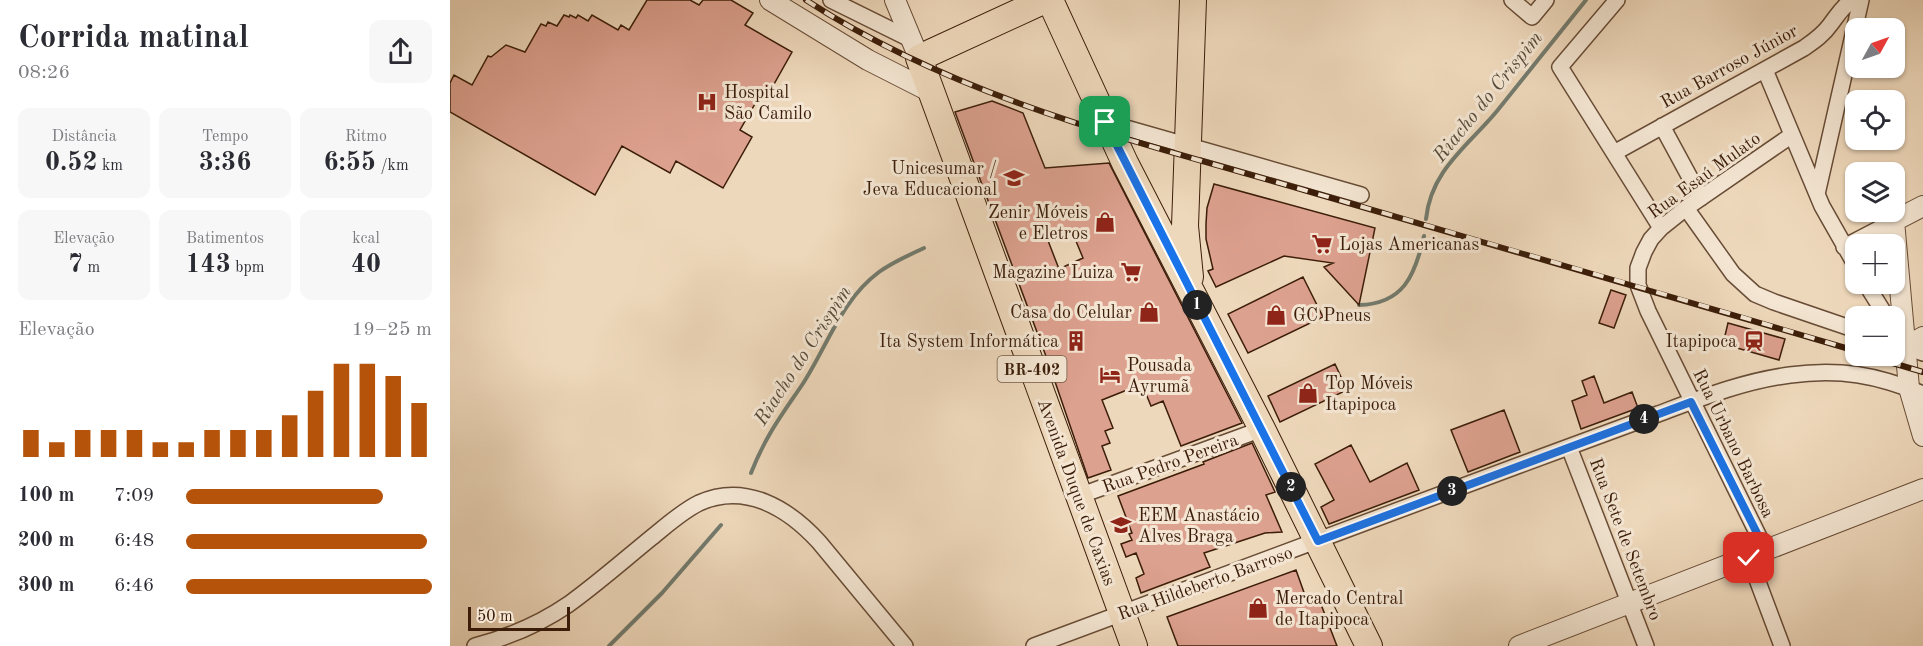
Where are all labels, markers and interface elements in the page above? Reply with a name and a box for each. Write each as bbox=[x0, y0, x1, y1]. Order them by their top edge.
north arrow bbox=[1845, 18, 1905, 78]
map controls bbox=[1845, 18, 1905, 366]
button: share bbox=[369, 20, 432, 83]
text: Corrida matinal bbox=[18, 22, 249, 55]
street label: Rua Barroso Júnior bbox=[1658, 22, 1801, 112]
water label: Riacho do Crispim bbox=[1429, 28, 1547, 167]
text: 08:26 bbox=[18, 63, 70, 83]
place label: Hospital São Camilo bbox=[724, 84, 812, 123]
hospital icon: Hospital São Camilo bbox=[695, 90, 719, 114]
button: locate bbox=[1845, 90, 1905, 150]
pin bbox=[1079, 96, 1130, 147]
icon: arrive bbox=[1088, 105, 1121, 138]
text: Distância bbox=[51, 129, 117, 145]
text: Tempo bbox=[202, 129, 248, 145]
text: Ritmo bbox=[345, 129, 387, 145]
street label: Rua Esaú Mulato bbox=[1645, 129, 1764, 222]
text: 0.52 bbox=[45, 150, 98, 176]
text: 3:36 bbox=[199, 150, 251, 176]
text: 6:55 bbox=[323, 150, 376, 176]
text: km bbox=[98, 158, 123, 174]
text: /km bbox=[376, 158, 409, 174]
place label: Unicesumar / Jeva Educacional bbox=[863, 160, 997, 199]
button: layers bbox=[1845, 162, 1905, 222]
school or university icon: Unicesumar / Jeva Educacional bbox=[1002, 166, 1026, 190]
place label: Zenir Móveis e Eletros bbox=[988, 204, 1088, 243]
shop icon: Zenir Móveis e Eletros bbox=[1093, 210, 1117, 234]
text: Elevação bbox=[53, 231, 115, 247]
text: Batimentos bbox=[186, 231, 264, 247]
text: kcal bbox=[352, 231, 380, 247]
supermarket icon: Lojas Americanas bbox=[1310, 232, 1334, 256]
button: + bbox=[1845, 234, 1905, 294]
place label: Lojas Americanas bbox=[1339, 236, 1479, 254]
text: 7 bbox=[68, 252, 83, 278]
text: 143 bbox=[186, 252, 231, 278]
text: 40 bbox=[351, 252, 381, 278]
text: m bbox=[83, 260, 100, 276]
text: bpm bbox=[231, 260, 264, 276]
supermarket icon: Magazine Luiza bbox=[1119, 260, 1143, 284]
place label: Magazine Luiza bbox=[992, 264, 1114, 282]
water label: Riacho do Crispim bbox=[751, 283, 856, 430]
pin: 1 bbox=[1182, 290, 1212, 320]
text: 1 bbox=[1192, 297, 1202, 313]
shop icon: Casa do Celular bbox=[1137, 300, 1161, 324]
shop icon: GC Pneus bbox=[1264, 303, 1288, 327]
place label: Casa do Celular bbox=[1010, 304, 1133, 322]
button: − bbox=[1845, 306, 1905, 366]
place label: GC Pneus bbox=[1293, 307, 1371, 325]
text: Elevação bbox=[18, 320, 95, 340]
text: 19–25 m bbox=[352, 320, 432, 340]
building icon: Ita System Informática bbox=[1064, 329, 1088, 353]
station icon: Itapipoca bbox=[1742, 329, 1766, 353]
place label: Ita System Informática bbox=[879, 333, 1059, 351]
place label: Itapipoca bbox=[1666, 333, 1737, 351]
road number: BR-402 bbox=[998, 356, 1066, 382]
place label: Pousada Ayrumã bbox=[1127, 357, 1192, 396]
hotel icon: Pousada Ayrumã bbox=[1098, 363, 1122, 387]
street label: Rua Urbano Barbosa bbox=[1689, 366, 1777, 521]
place label: Top Móveis Itapipoca bbox=[1325, 375, 1413, 414]
shop icon: Top Móveis Itapipoca bbox=[1296, 381, 1320, 405]
street label: Avenida Duque de Caxias bbox=[1034, 396, 1118, 588]
pin: 4 bbox=[1629, 404, 1659, 434]
text: 4 bbox=[1639, 411, 1649, 427]
street label: Rua Pedro Pereira bbox=[1100, 431, 1241, 497]
street label: Rua Sete de Setembro bbox=[1586, 456, 1664, 623]
pin: 2 bbox=[1276, 472, 1306, 502]
pin: 3 bbox=[1437, 476, 1467, 506]
text: 2 bbox=[1286, 479, 1296, 495]
text: 3 bbox=[1447, 483, 1457, 499]
text: 100 m bbox=[18, 486, 74, 506]
text: 7:09 bbox=[114, 486, 154, 506]
place label: EEM Anastácio Alves Braga bbox=[1138, 507, 1260, 546]
school or university icon: EEM Anastácio Alves Braga bbox=[1109, 513, 1133, 537]
text: 200 m bbox=[18, 531, 74, 551]
text: 6:48 bbox=[114, 531, 154, 551]
pin bbox=[1723, 532, 1774, 583]
icon: check bbox=[1732, 541, 1765, 574]
street label: Rua Hildeberto Barroso bbox=[1115, 544, 1295, 624]
text: 300 m bbox=[18, 576, 74, 596]
text: 6:46 bbox=[114, 576, 154, 596]
place label: Mercado Central de Itapipoca bbox=[1275, 590, 1403, 629]
shop icon: Mercado Central de Itapipoca bbox=[1246, 596, 1270, 620]
scale bar bbox=[468, 604, 570, 632]
text: 50 m bbox=[477, 609, 513, 625]

